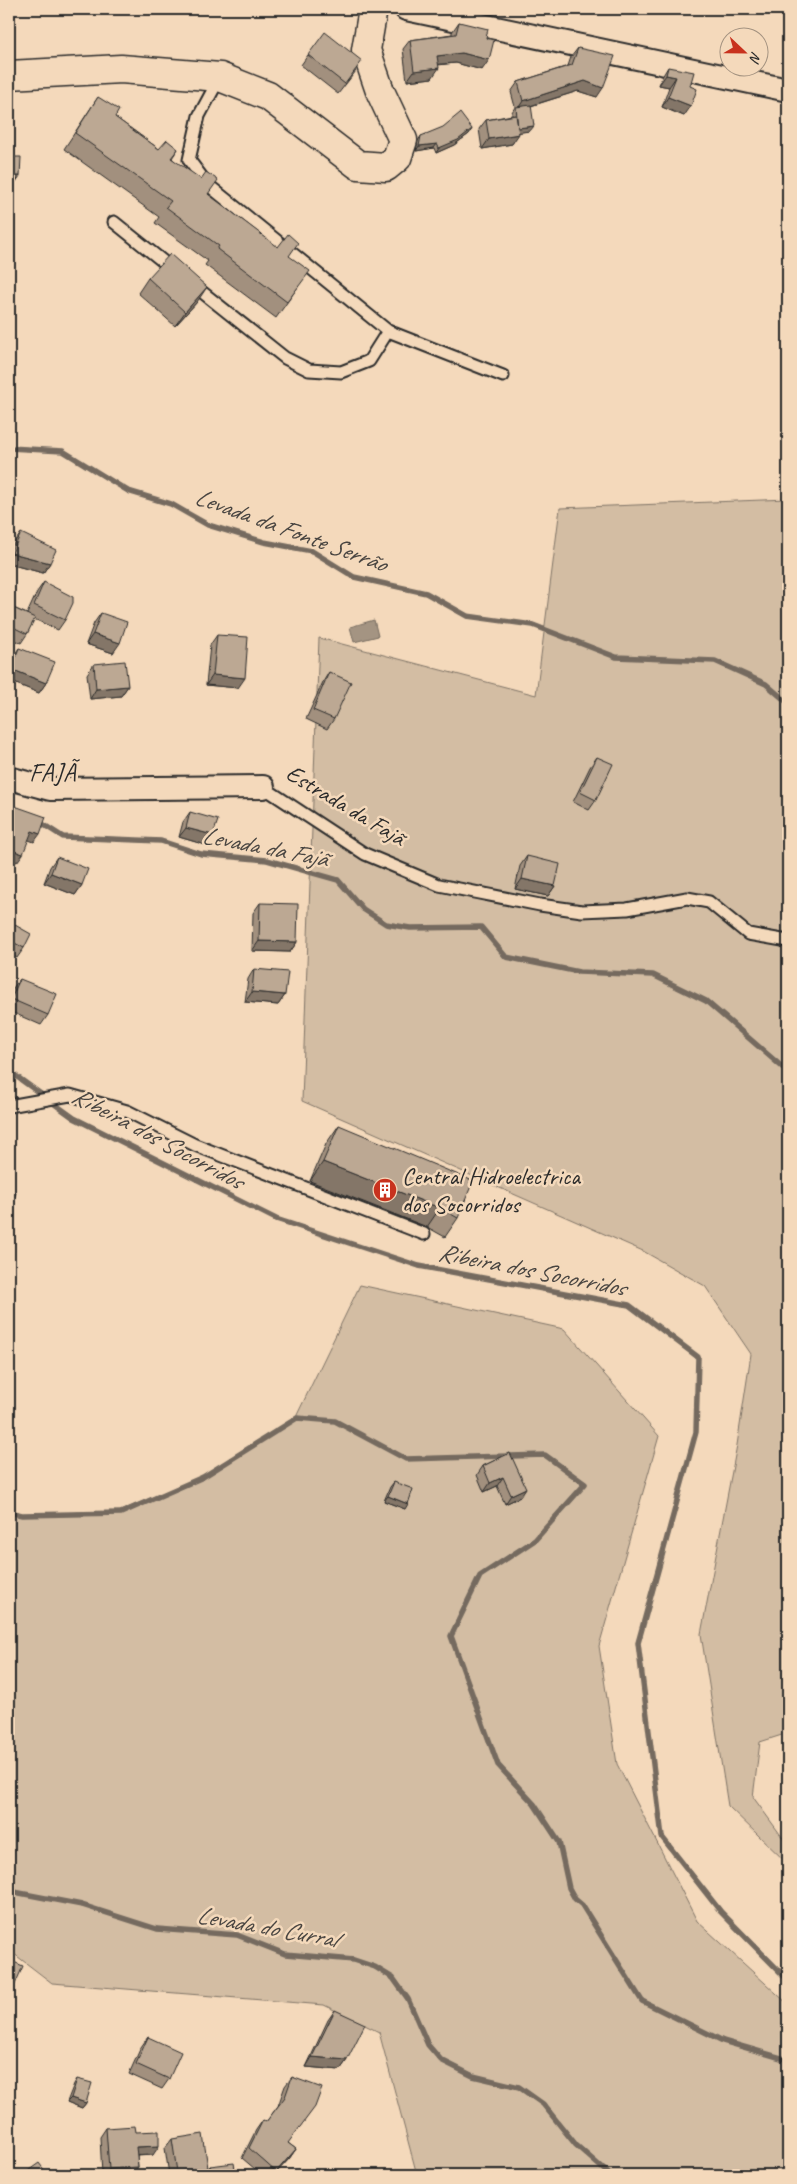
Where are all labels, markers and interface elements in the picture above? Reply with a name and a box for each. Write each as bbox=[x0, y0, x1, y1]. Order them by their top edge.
north arrow bbox=[720, 28, 770, 78]
text: N bbox=[745, 49, 765, 66]
water label: Levada da Fonte Serrão bbox=[191, 480, 394, 581]
district label: FAJÃ bbox=[29, 757, 80, 789]
street label: Estrada da Fajã bbox=[281, 758, 413, 854]
water label: Levada da Fajã bbox=[200, 819, 336, 876]
water label: Ribeira dos Socorridos bbox=[66, 1079, 253, 1199]
place label: Central Hidroelectrica dos Socorridos bbox=[402, 1161, 581, 1219]
building icon: Central Hidroelectrica dos Socorridos bbox=[372, 1177, 398, 1203]
water label: Ribeira dos Socorridos bbox=[436, 1236, 632, 1305]
water label: Levada do Curral bbox=[194, 1899, 347, 1956]

